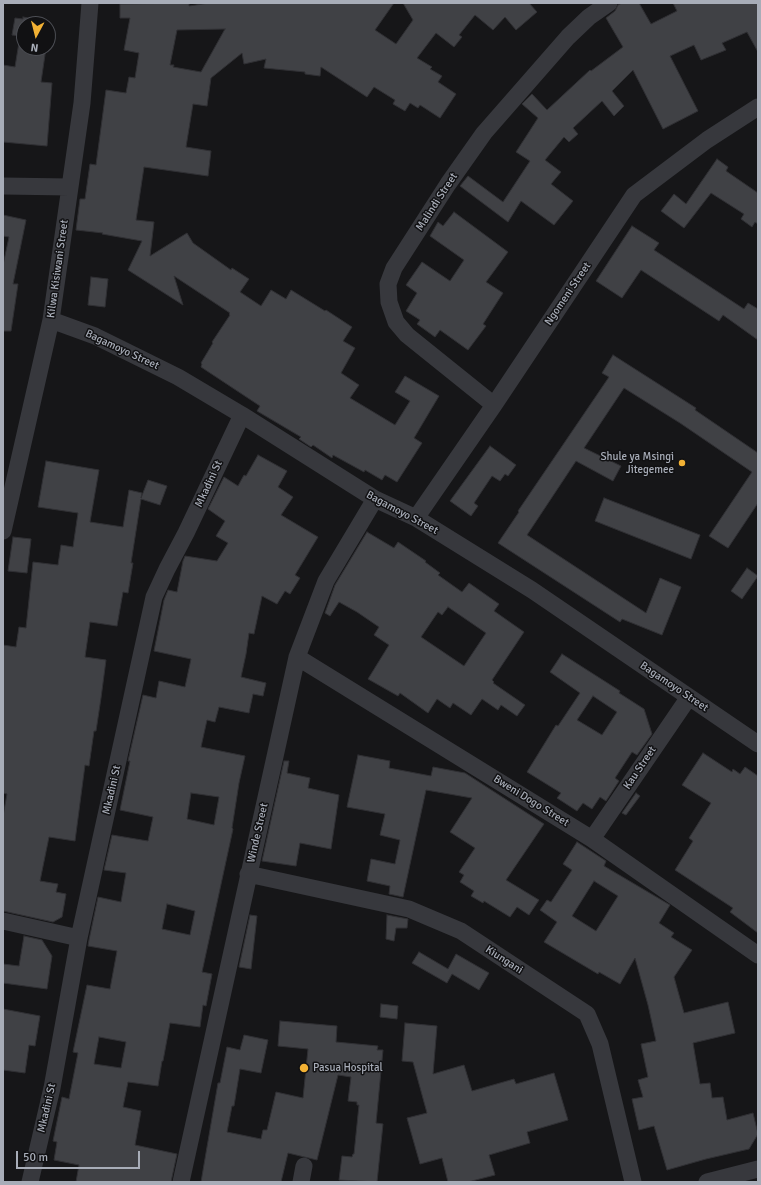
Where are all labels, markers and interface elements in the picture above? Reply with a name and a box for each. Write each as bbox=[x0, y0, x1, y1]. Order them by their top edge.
north arrow bbox=[16, 16, 56, 56]
text: N bbox=[30, 40, 39, 54]
street label: Malindi Street bbox=[413, 171, 461, 233]
street label: Kilwa Kisiwani Street bbox=[45, 219, 71, 319]
street label: Ngomeni Street bbox=[542, 260, 594, 328]
street label: Bagamoyo Street bbox=[83, 327, 161, 373]
place label: Shule ya Msingi Jitegemee bbox=[600, 450, 674, 476]
marker: Shule ya Msingi Jitegemee bbox=[677, 458, 687, 468]
street label: Mkadini St bbox=[192, 459, 226, 509]
street label: Bagamoyo Street bbox=[364, 488, 440, 538]
street label: Bagamoyo Street bbox=[637, 659, 711, 715]
street label: Kau Street bbox=[621, 744, 659, 792]
street label: Mkadini St bbox=[100, 764, 124, 816]
street label: Bweni Dogo Street bbox=[491, 772, 571, 830]
street label: Winde Street bbox=[245, 802, 271, 864]
street label: Kiungani bbox=[483, 943, 525, 977]
place label: Pasua Hospital bbox=[313, 1061, 383, 1075]
marker: Pasua Hospital bbox=[298, 1062, 310, 1074]
street label: Mkadini St bbox=[35, 1082, 59, 1134]
scale bar bbox=[18, 1143, 142, 1169]
text: 50 m bbox=[23, 1150, 48, 1165]

